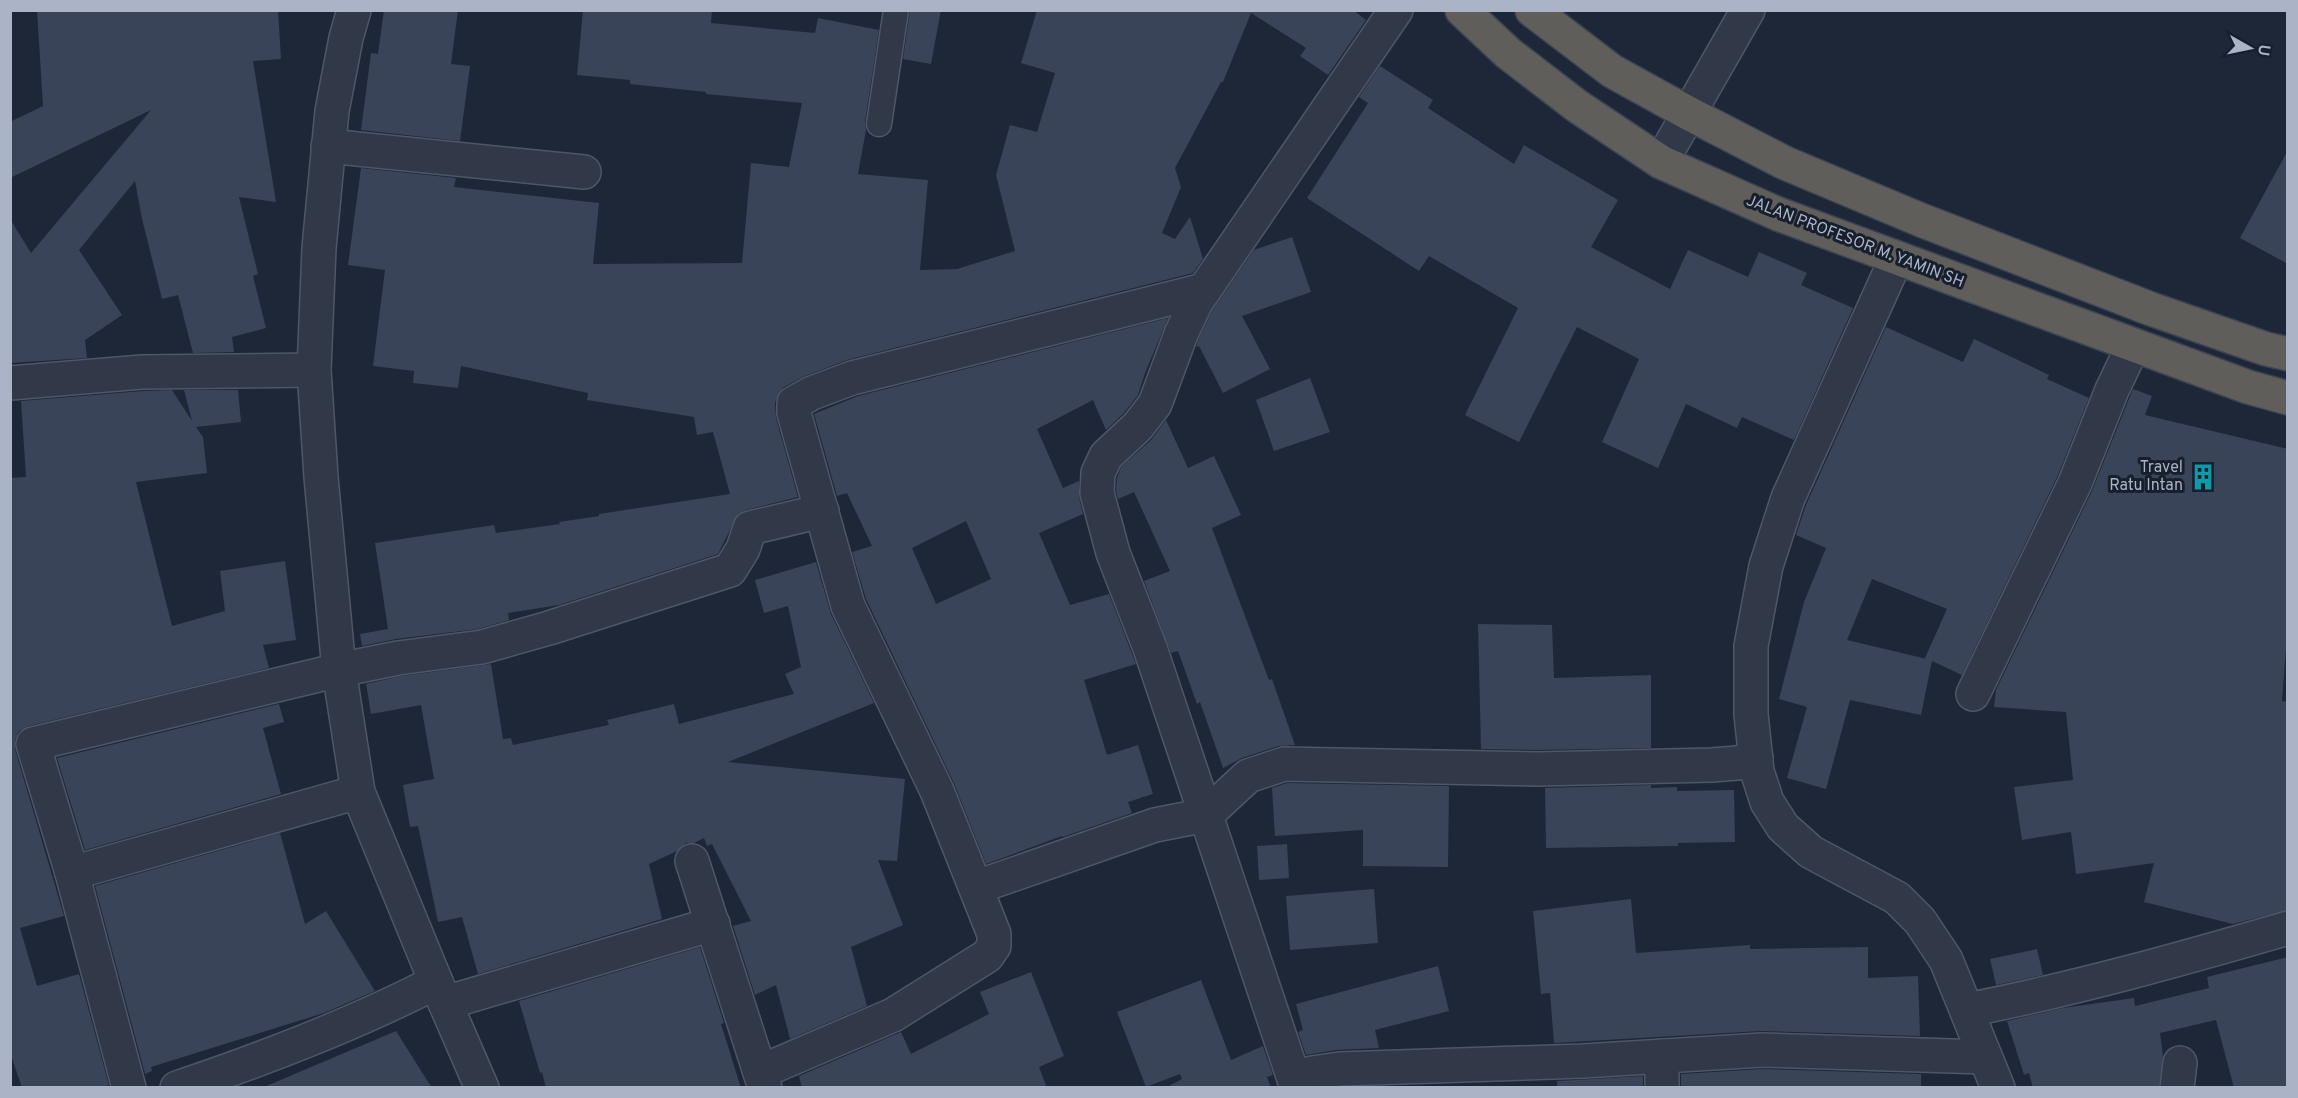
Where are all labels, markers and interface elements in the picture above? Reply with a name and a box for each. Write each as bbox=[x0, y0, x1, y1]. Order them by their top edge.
north arrow bbox=[2220, 18, 2280, 78]
text: U bbox=[2252, 43, 2274, 57]
street label: JALAN PROFESOR M. YAMIN SH bbox=[1743, 191, 1967, 293]
place label: Travel Ratu Intan bbox=[2109, 458, 2183, 496]
building icon: Travel Ratu Intan bbox=[2188, 462, 2218, 492]

